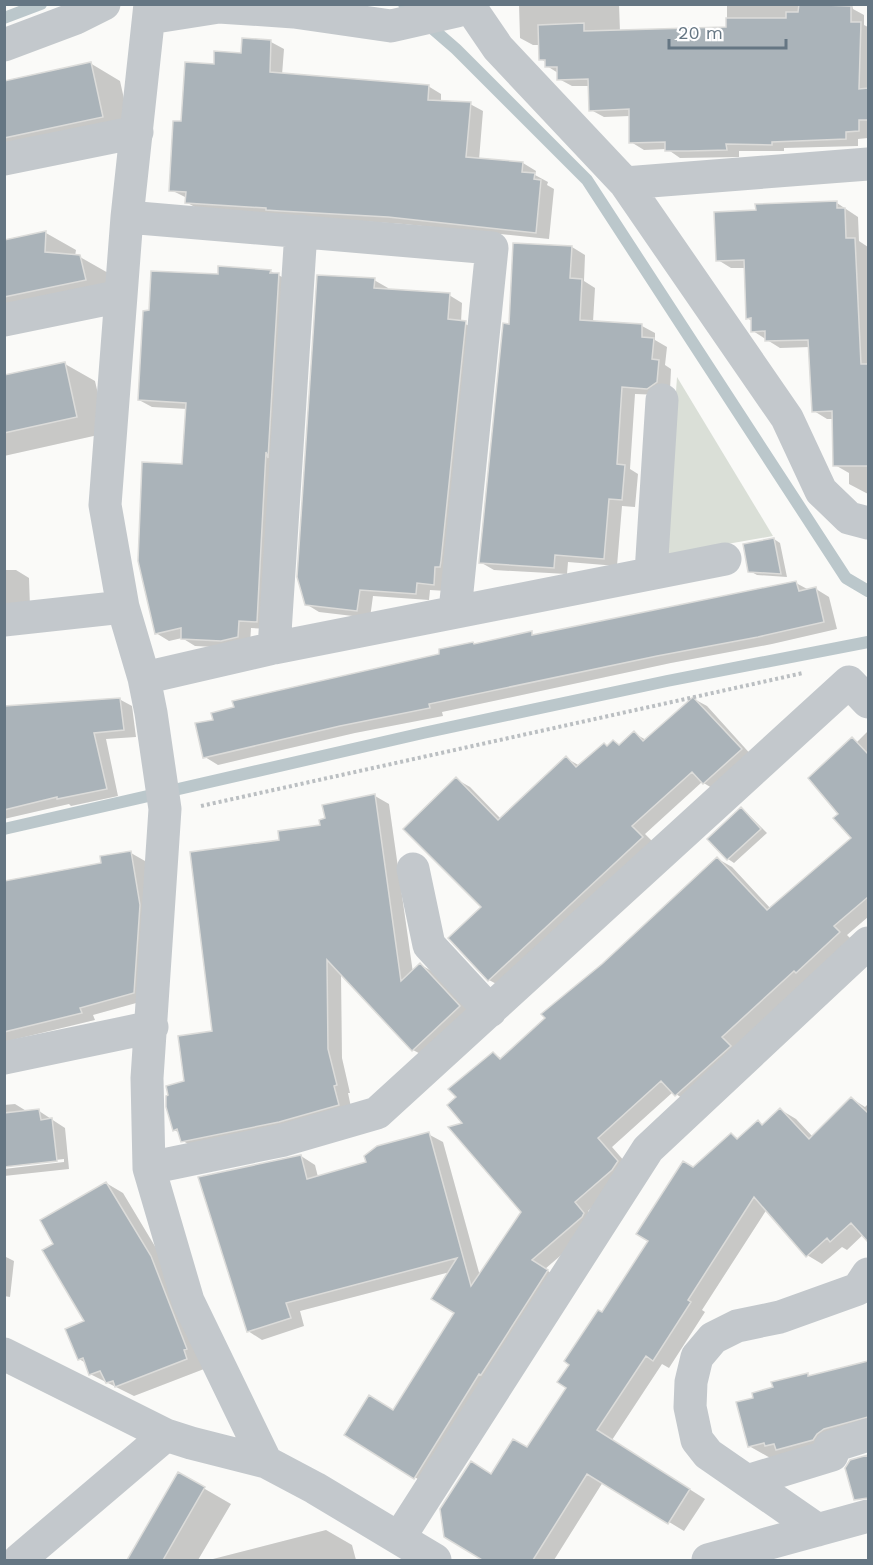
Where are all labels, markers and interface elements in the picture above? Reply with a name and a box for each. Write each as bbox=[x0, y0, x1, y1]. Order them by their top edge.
scale bar bbox=[669, 12, 786, 50]
text: 20 m bbox=[678, 22, 723, 43]

